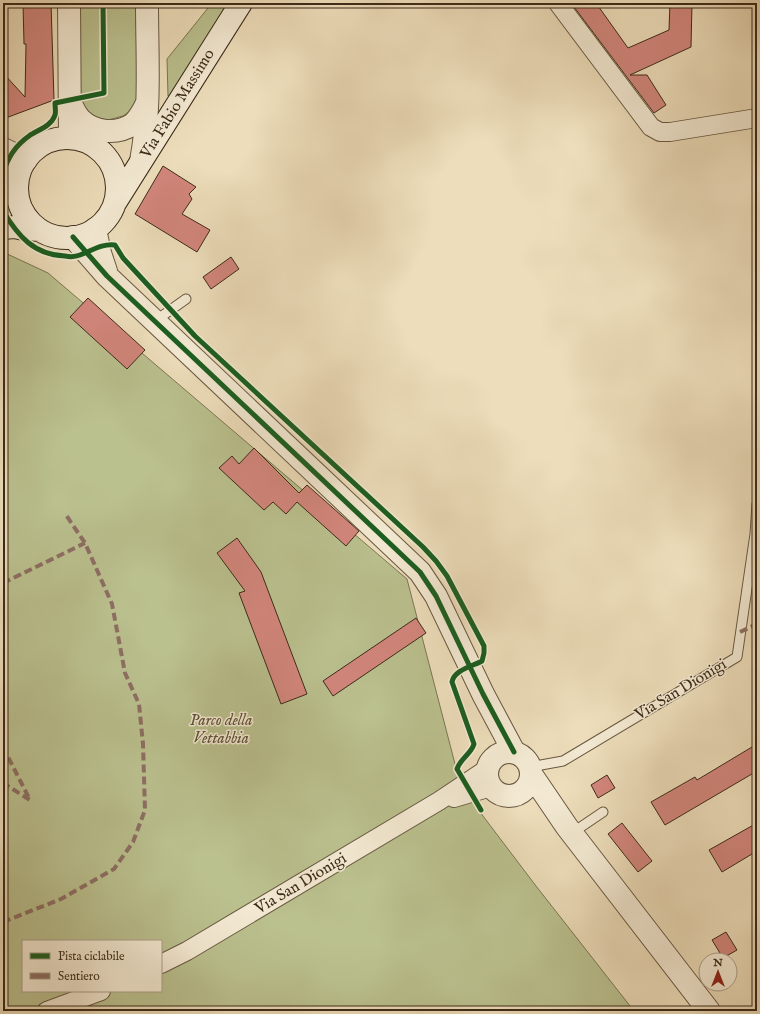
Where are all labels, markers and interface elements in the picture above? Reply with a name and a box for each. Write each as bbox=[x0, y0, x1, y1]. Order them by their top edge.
street label: Via Fabio Massimo bbox=[136, 45, 220, 163]
street label: Via San Dionigi bbox=[631, 655, 731, 726]
park label: Parco della Vettabbia bbox=[190, 711, 252, 749]
street label: Via San Dionigi bbox=[251, 849, 351, 920]
legend bbox=[22, 940, 162, 992]
text: Pista ciclabile bbox=[58, 949, 125, 964]
north arrow bbox=[698, 952, 738, 992]
text: N bbox=[712, 956, 723, 970]
text: Sentiero bbox=[58, 969, 100, 984]

